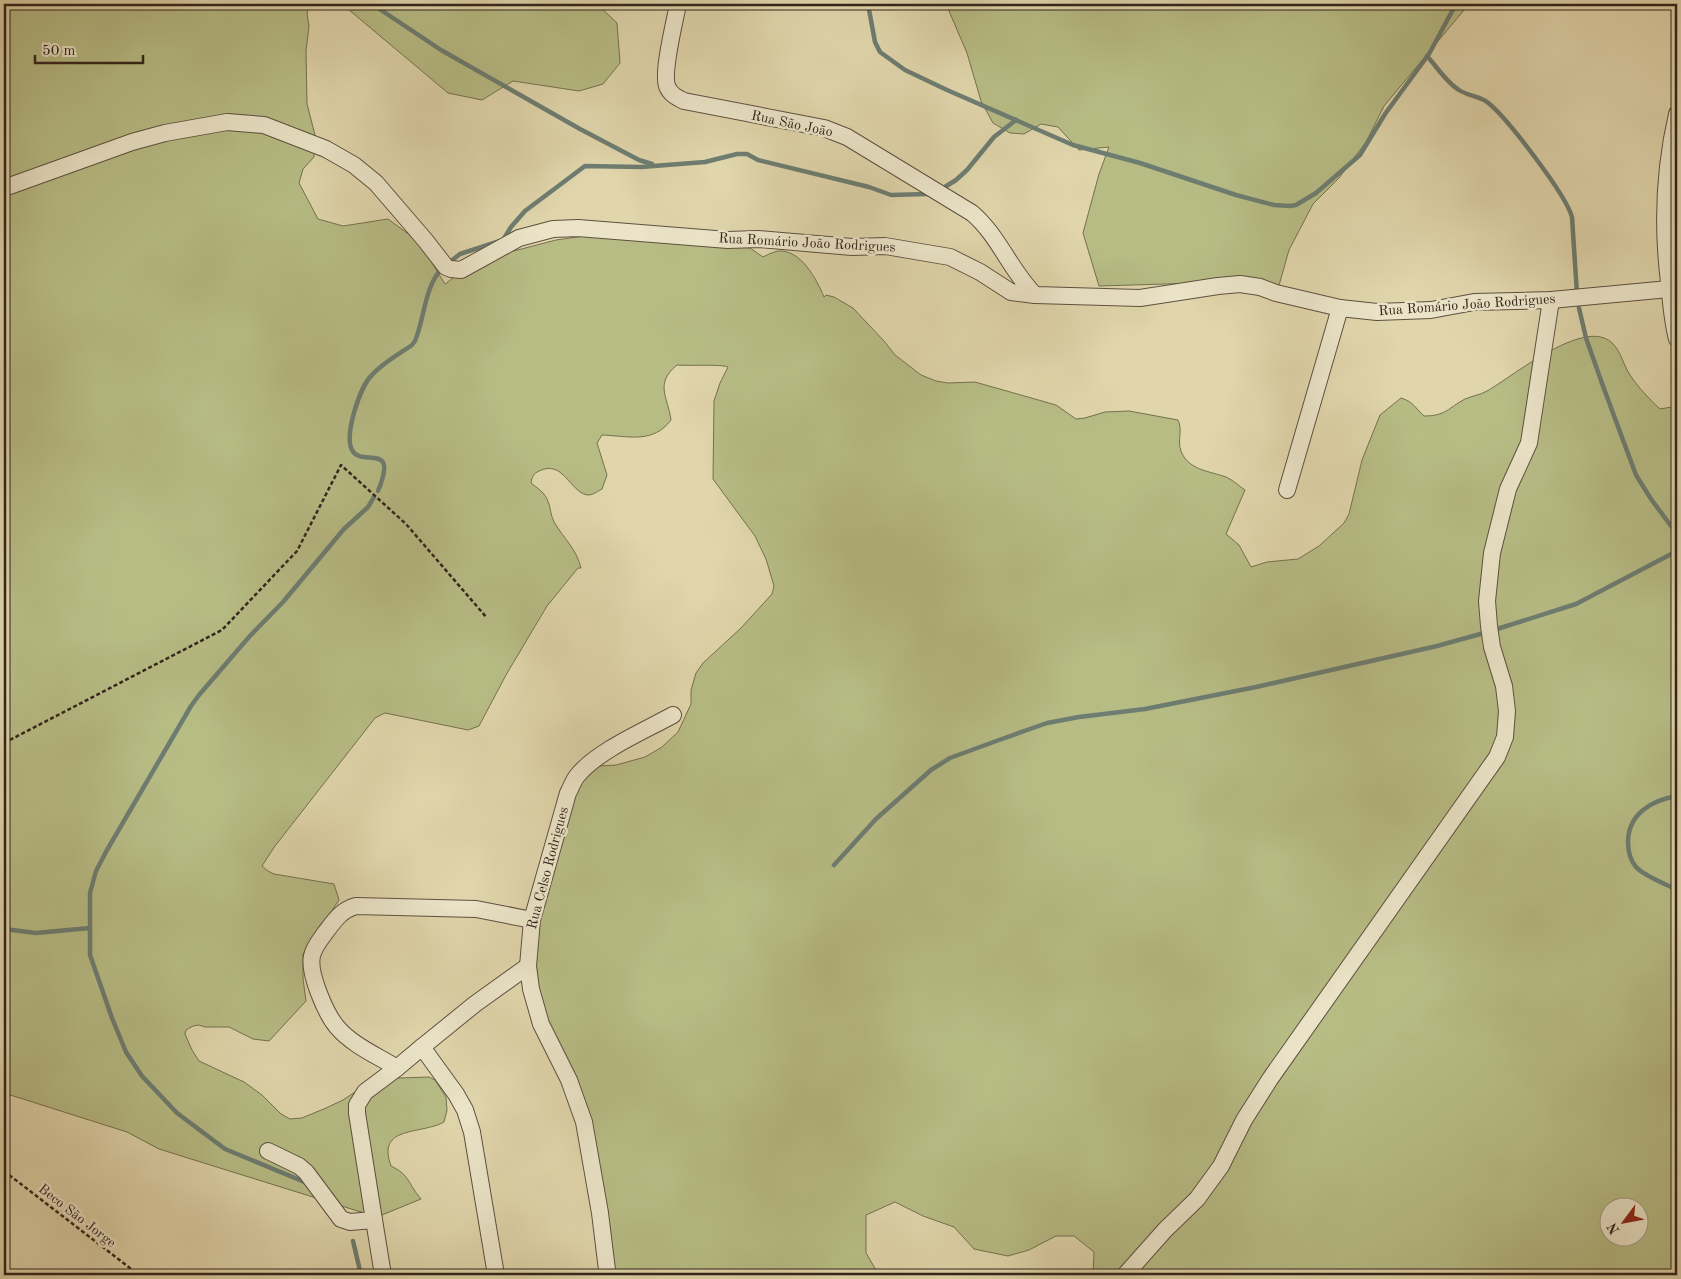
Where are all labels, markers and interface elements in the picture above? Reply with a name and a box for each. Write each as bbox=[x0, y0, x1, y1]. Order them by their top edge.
scale bar bbox=[35, 32, 142, 64]
text: 50 m bbox=[42, 44, 76, 59]
street label: Rua São João bbox=[750, 109, 834, 140]
street label: Rua Romário João Rodrigues bbox=[718, 231, 896, 255]
street label: Rua Romário João Rodrigues bbox=[1378, 292, 1556, 318]
street label: Rua Celso Rodrigues bbox=[525, 805, 571, 931]
street label: Beco São Jorge bbox=[36, 1182, 118, 1250]
north arrow bbox=[1598, 1196, 1648, 1246]
text: N bbox=[1605, 1220, 1623, 1237]

